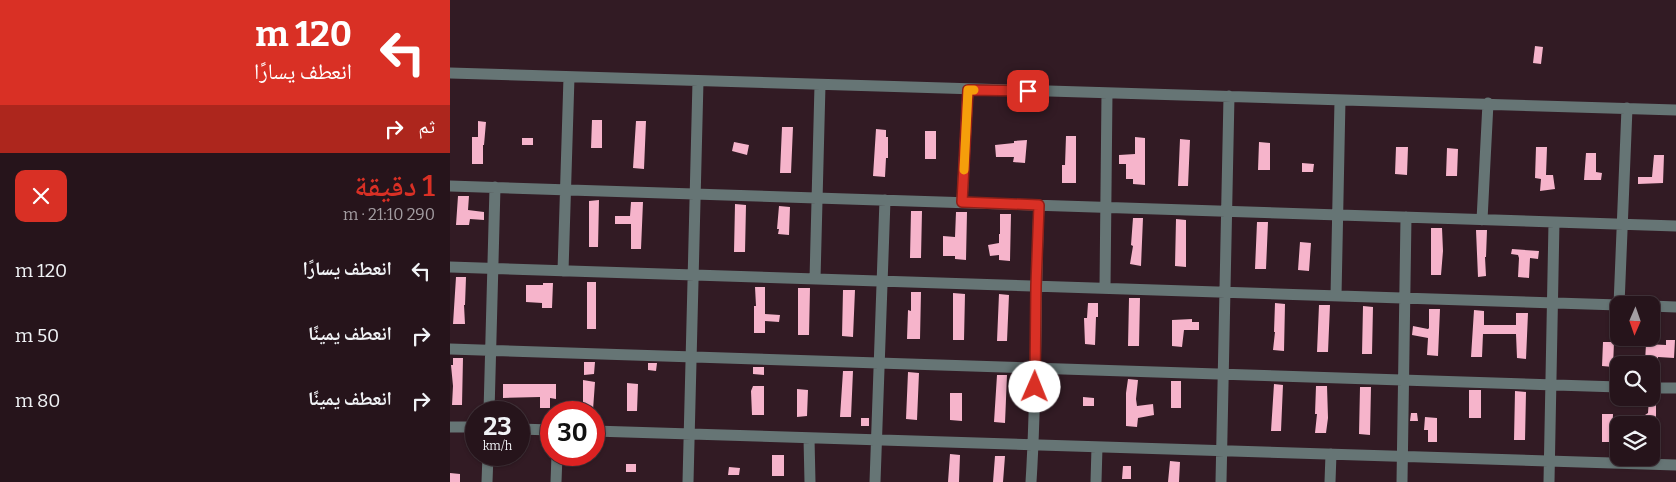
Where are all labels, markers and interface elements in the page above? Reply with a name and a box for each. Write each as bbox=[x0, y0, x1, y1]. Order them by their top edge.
text: 120 m bbox=[255, 13, 352, 55]
icon: left bbox=[370, 20, 435, 85]
text: انعطف يسارًا bbox=[254, 58, 352, 85]
pin bbox=[1007, 70, 1049, 112]
icon: arrive bbox=[1014, 77, 1042, 105]
icon: right bbox=[380, 115, 408, 143]
text: ثم bbox=[418, 115, 435, 138]
text: 1 دقيقة bbox=[354, 168, 435, 204]
button: close bbox=[15, 170, 67, 222]
text: 290 m · 21:10 bbox=[343, 205, 435, 224]
text: انعطف يسارًا bbox=[302, 257, 392, 280]
icon: left bbox=[407, 257, 435, 285]
text: 120 m bbox=[15, 259, 67, 282]
north arrow bbox=[1610, 296, 1660, 346]
map controls bbox=[1610, 296, 1660, 466]
text: انعطف يمينًا bbox=[308, 322, 392, 345]
icon: right bbox=[407, 322, 435, 350]
text: 50 m bbox=[15, 324, 59, 347]
button: search bbox=[1610, 356, 1660, 406]
position arrow bbox=[1008, 360, 1060, 412]
text: انعطف يمينًا bbox=[308, 387, 392, 410]
icon: right bbox=[407, 387, 435, 415]
text: 80 m bbox=[15, 389, 61, 412]
speed limit sign: 30 bbox=[540, 401, 605, 466]
text: 23 bbox=[483, 412, 512, 442]
button: layers bbox=[1610, 416, 1660, 466]
text: km/h bbox=[483, 439, 512, 453]

